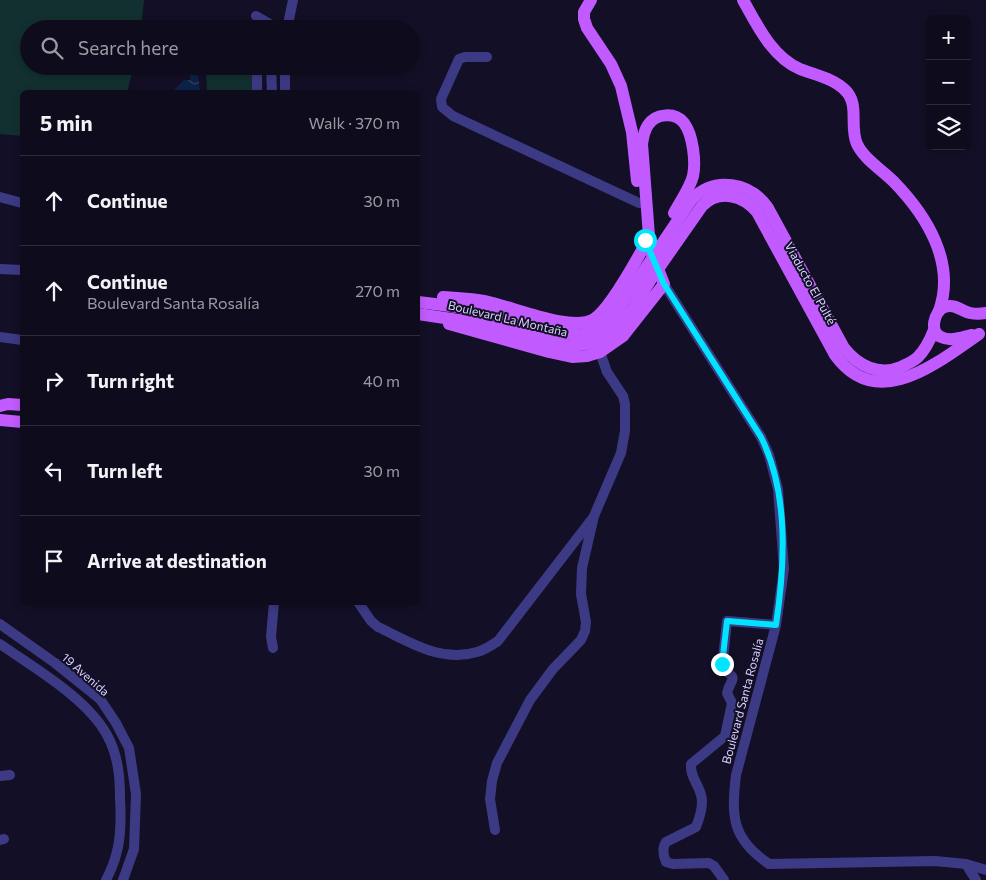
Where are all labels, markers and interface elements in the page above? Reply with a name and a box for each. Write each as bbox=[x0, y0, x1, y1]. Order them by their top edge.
map controls bbox=[926, 15, 971, 150]
button: + bbox=[926, 15, 971, 60]
search box bbox=[20, 20, 420, 75]
icon: search bbox=[38, 34, 66, 62]
text: Search here bbox=[78, 36, 178, 59]
button: − bbox=[926, 60, 971, 105]
button: layers bbox=[926, 105, 971, 150]
text: 5 min bbox=[40, 110, 93, 135]
text: Walk · 370 m bbox=[309, 113, 400, 132]
icon: ahead bbox=[40, 187, 68, 215]
text: Continue bbox=[87, 189, 167, 212]
text: 30 m bbox=[363, 191, 400, 210]
route start bbox=[634, 229, 657, 252]
street label: Viaducto El Pulté bbox=[782, 239, 840, 327]
text: Continue bbox=[87, 270, 167, 293]
icon: ahead bbox=[40, 277, 68, 305]
text: 270 m bbox=[355, 281, 400, 300]
text: Boulevard Santa Rosalía bbox=[87, 293, 260, 312]
street label: Boulevard La Montaña bbox=[447, 297, 569, 339]
icon: right bbox=[40, 367, 68, 395]
text: Turn right bbox=[87, 369, 174, 392]
text: 40 m bbox=[363, 371, 400, 390]
icon: left bbox=[40, 457, 68, 485]
text: Turn left bbox=[87, 459, 162, 482]
text: 30 m bbox=[363, 461, 400, 480]
icon: arrive bbox=[40, 547, 68, 575]
text: Arrive at destination bbox=[87, 549, 267, 572]
street label: Boulevard Santa Rosalía bbox=[718, 637, 766, 765]
street label: 19 Avenida bbox=[60, 650, 112, 698]
route end bbox=[711, 653, 734, 676]

